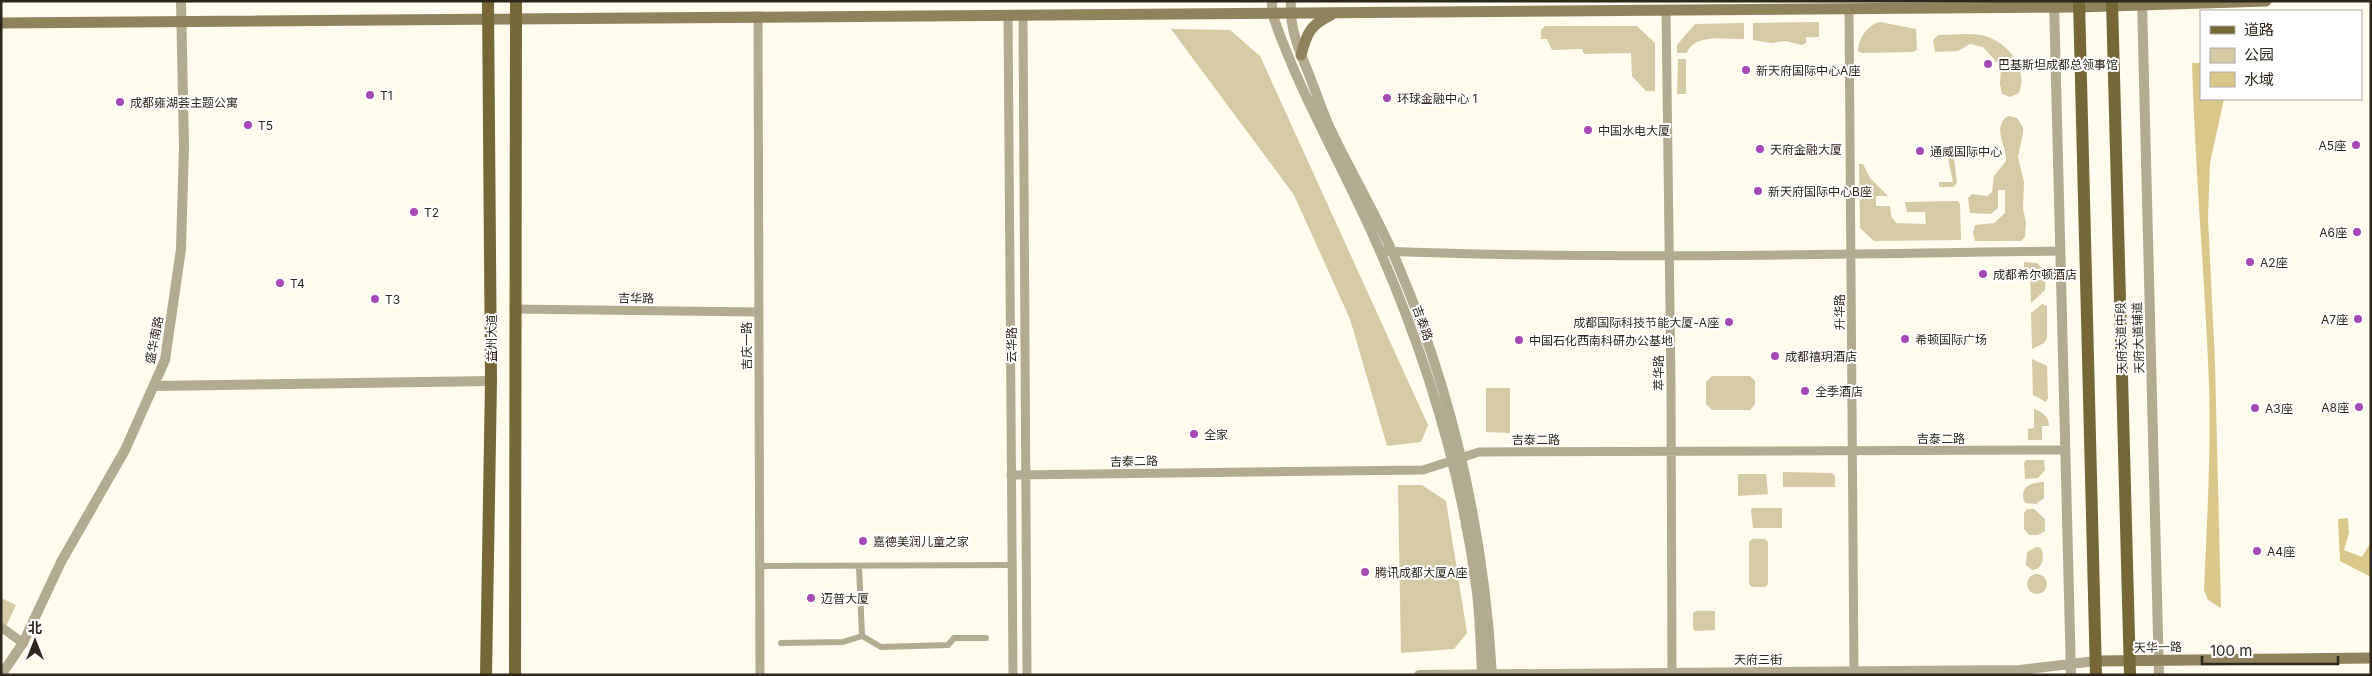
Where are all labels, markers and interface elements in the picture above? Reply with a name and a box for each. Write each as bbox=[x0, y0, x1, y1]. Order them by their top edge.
legend bbox=[2200, 10, 2362, 100]
text: 道路 bbox=[2244, 20, 2274, 39]
text: 公园 bbox=[2244, 45, 2274, 64]
place label: 巴基斯坦成都总领事馆 bbox=[1998, 57, 2118, 72]
marker: 巴基斯坦成都总领事馆 bbox=[1982, 58, 1994, 70]
place label: 新天府国际中心A座 bbox=[1756, 63, 1860, 78]
marker: 新天府国际中心A座 bbox=[1740, 64, 1752, 76]
text: 水域 bbox=[2244, 70, 2274, 89]
place label: T1 bbox=[380, 88, 393, 103]
marker: T1 bbox=[364, 89, 376, 101]
place label: 环球金融中心 1 bbox=[1397, 91, 1477, 106]
marker: 环球金融中心 1 bbox=[1381, 92, 1393, 104]
place label: 成都雍湖荟主题公寓 bbox=[130, 95, 238, 110]
marker: 成都雍湖荟主题公寓 bbox=[114, 96, 126, 108]
place label: T5 bbox=[258, 118, 273, 133]
marker: T5 bbox=[242, 119, 254, 131]
place label: 中国水电大厦 bbox=[1598, 123, 1670, 138]
marker: 中国水电大厦 bbox=[1582, 124, 1594, 136]
place label: A5座 bbox=[2318, 138, 2346, 153]
marker: A5座 bbox=[2350, 139, 2362, 151]
place label: 天府金融大厦 bbox=[1770, 142, 1842, 157]
marker: 天府金融大厦 bbox=[1754, 143, 1766, 155]
place label: 通威国际中心 bbox=[1930, 144, 2002, 159]
marker: 通威国际中心 bbox=[1914, 145, 1926, 157]
place label: 新天府国际中心B座 bbox=[1768, 184, 1872, 199]
marker: 新天府国际中心B座 bbox=[1752, 185, 1764, 197]
place label: T2 bbox=[424, 205, 439, 220]
marker: T2 bbox=[408, 206, 420, 218]
place label: A6座 bbox=[2319, 225, 2347, 240]
marker: A6座 bbox=[2351, 226, 2363, 238]
place label: A2座 bbox=[2260, 255, 2288, 270]
marker: A2座 bbox=[2244, 256, 2256, 268]
place label: 成都希尔顿酒店 bbox=[1993, 267, 2077, 282]
marker: 成都希尔顿酒店 bbox=[1977, 268, 1989, 280]
place label: T4 bbox=[290, 276, 305, 291]
marker: T4 bbox=[274, 277, 286, 289]
street label: 吉华路 bbox=[618, 290, 654, 306]
place label: T3 bbox=[385, 292, 400, 307]
marker: T3 bbox=[369, 293, 381, 305]
street label: 升华路 bbox=[1832, 294, 1847, 330]
street label: 天府大道中段 bbox=[2113, 302, 2129, 374]
street label: 天府大道辅道 bbox=[2129, 302, 2147, 374]
street label: 吉泰路 bbox=[1410, 304, 1436, 342]
place label: A7座 bbox=[2321, 312, 2348, 327]
marker: A7座 bbox=[2352, 313, 2364, 325]
street label: 益州大道 bbox=[484, 314, 499, 362]
street label: 盛华南路 bbox=[142, 315, 166, 365]
place label: 成都国际科技节能大厦-A座 bbox=[1573, 315, 1719, 330]
marker: 成都国际科技节能大厦-A座 bbox=[1723, 316, 1735, 328]
street label: 吉庆一路 bbox=[739, 322, 754, 370]
street label: 云华路 bbox=[1004, 327, 1019, 363]
place label: 希顿国际广场 bbox=[1915, 332, 1987, 347]
place label: 中国石化西南科研办公基地 bbox=[1529, 333, 1673, 348]
marker: 希顿国际广场 bbox=[1899, 333, 1911, 345]
marker: 中国石化西南科研办公基地 bbox=[1513, 334, 1525, 346]
place label: 成都禧玥酒店 bbox=[1785, 349, 1857, 364]
marker: 成都禧玥酒店 bbox=[1769, 350, 1781, 362]
street label: 萃华路 bbox=[1651, 355, 1666, 391]
place label: 全季酒店 bbox=[1815, 384, 1863, 399]
marker: 全季酒店 bbox=[1799, 385, 1811, 397]
place label: A8座 bbox=[2321, 400, 2349, 415]
place label: A3座 bbox=[2265, 401, 2293, 416]
marker: A8座 bbox=[2353, 401, 2365, 413]
marker: A3座 bbox=[2249, 402, 2261, 414]
place label: 全家 bbox=[1204, 427, 1228, 442]
marker: 全家 bbox=[1188, 428, 1200, 440]
street label: 吉泰二路 bbox=[1917, 431, 1965, 446]
street label: 吉泰二路 bbox=[1512, 432, 1560, 447]
street label: 吉泰二路 bbox=[1110, 453, 1158, 469]
place label: 嘉德美润儿童之家 bbox=[873, 534, 969, 549]
marker: 嘉德美润儿童之家 bbox=[857, 535, 869, 547]
place label: A4座 bbox=[2267, 544, 2295, 559]
marker: A4座 bbox=[2251, 545, 2263, 557]
place label: 腾讯成都大厦A座 bbox=[1375, 565, 1467, 580]
marker: 腾讯成都大厦A座 bbox=[1359, 566, 1371, 578]
place label: 迈普大厦 bbox=[821, 591, 869, 606]
marker: 迈普大厦 bbox=[805, 592, 817, 604]
north arrow bbox=[10, 616, 60, 666]
text: 北 bbox=[28, 619, 42, 636]
scale bar bbox=[2202, 634, 2338, 666]
street label: 天华一路 bbox=[2134, 639, 2182, 655]
text: 100 m bbox=[2210, 641, 2252, 660]
street label: 天府三街 bbox=[1734, 652, 1782, 667]

